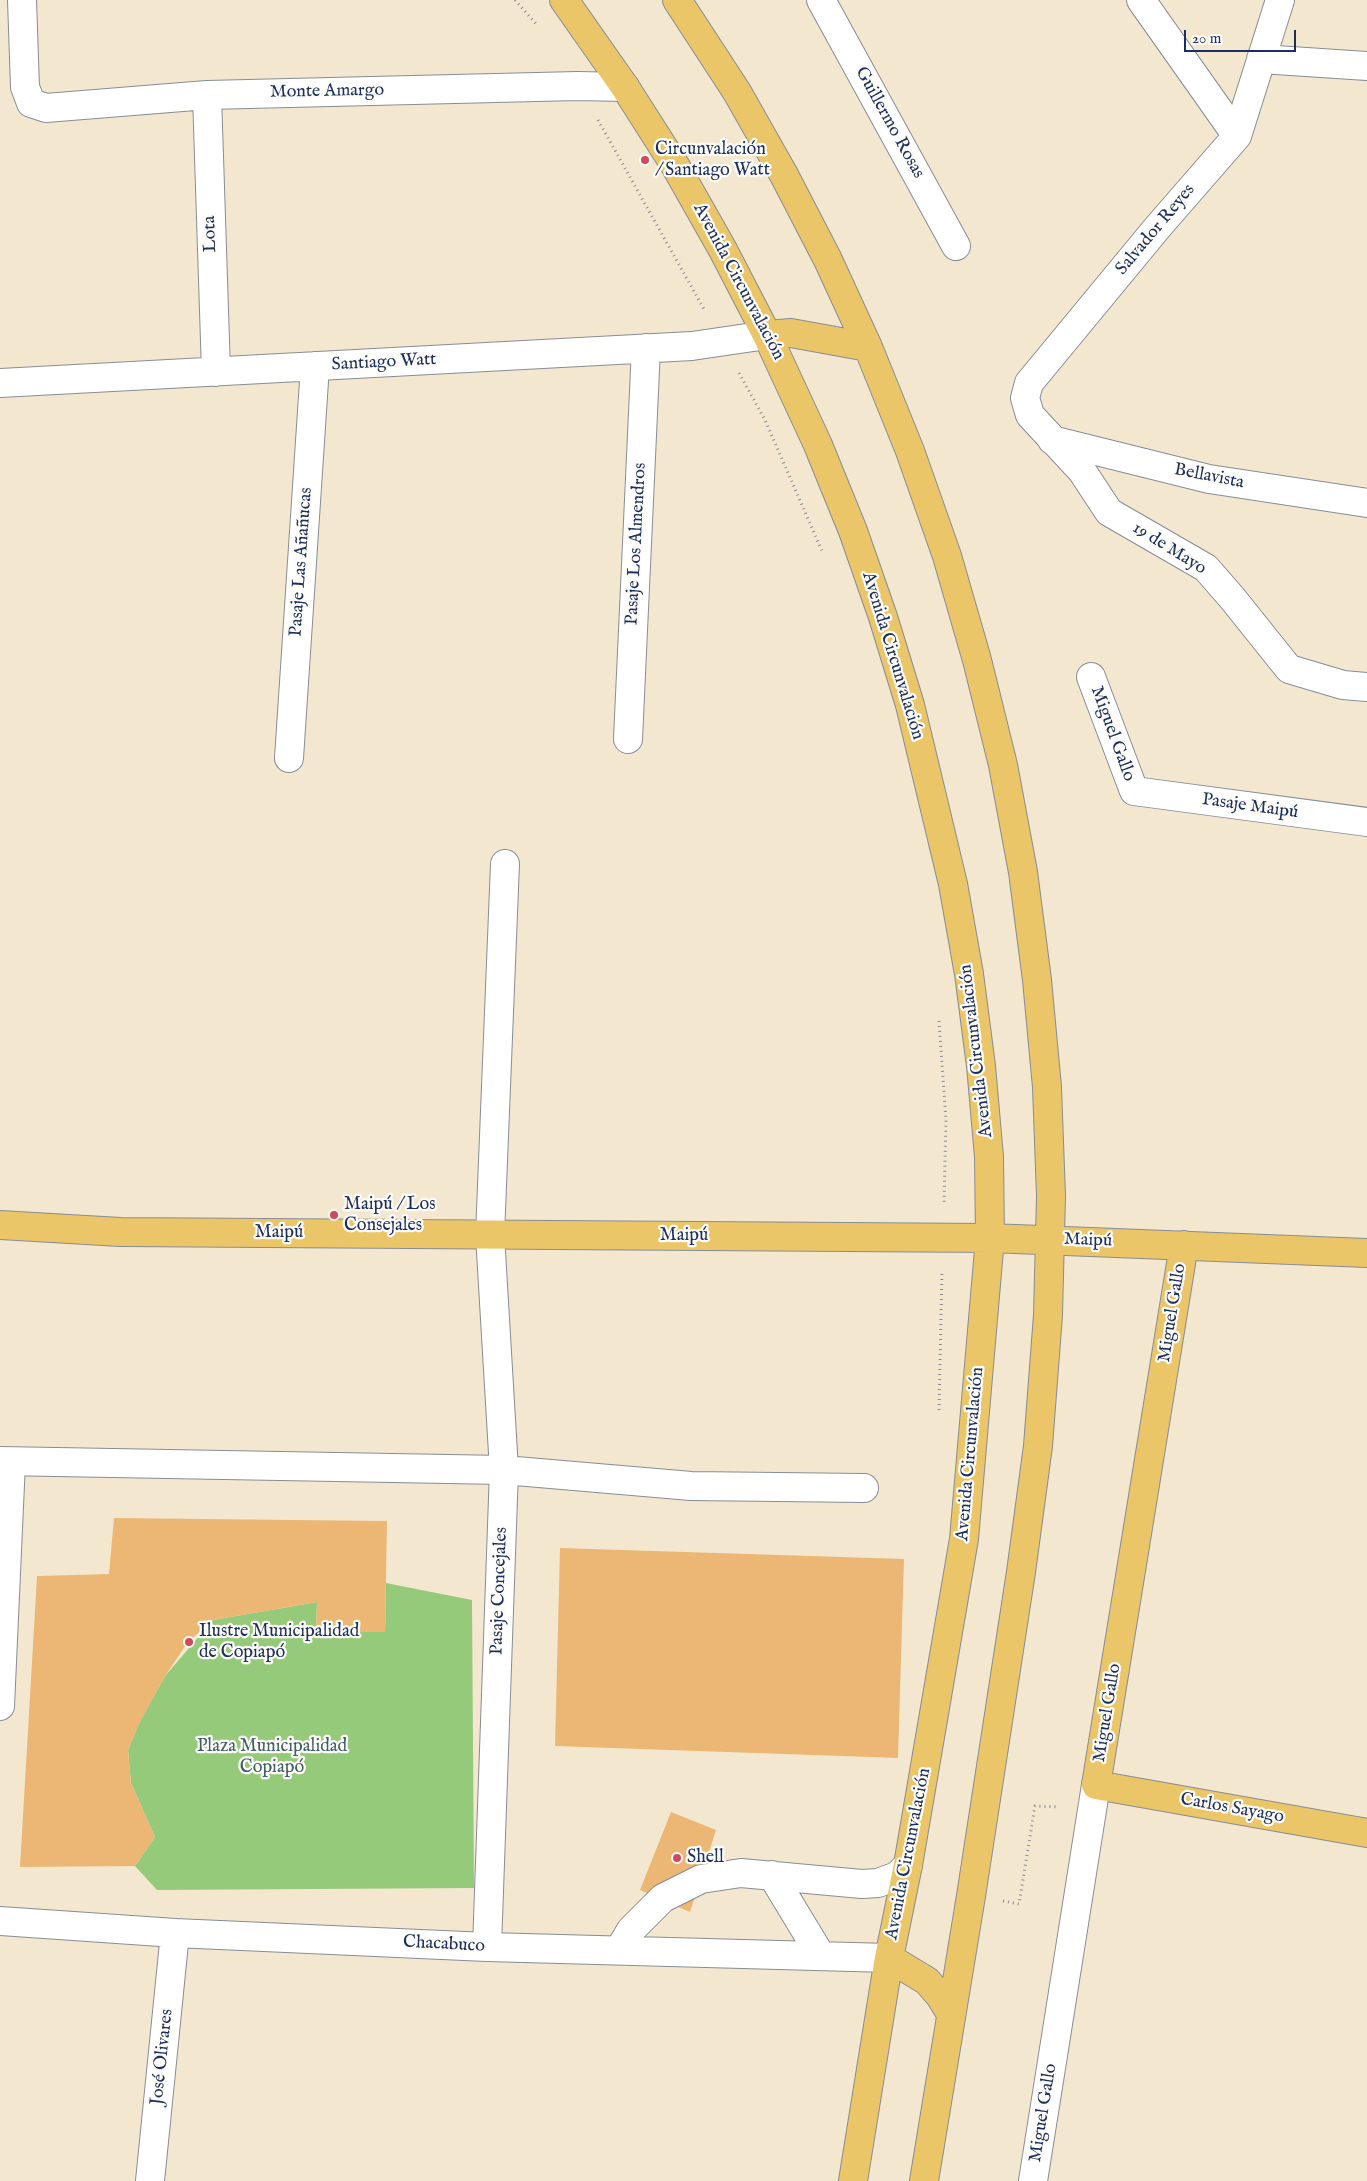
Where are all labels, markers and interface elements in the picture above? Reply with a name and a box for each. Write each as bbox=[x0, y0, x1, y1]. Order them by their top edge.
scale bar bbox=[1187, 20, 1300, 52]
text: 20 m bbox=[1192, 29, 1221, 48]
street label: Guillermo Rosas bbox=[849, 63, 929, 183]
street label: Monte Amargo bbox=[270, 80, 384, 104]
place label: Circunvalación / Santiago Watt bbox=[655, 139, 770, 182]
marker: Circunvalación / Santiago Watt bbox=[639, 154, 651, 166]
street label: Salvador Reyes bbox=[1112, 180, 1200, 280]
street label: Avenida Circunvalación bbox=[688, 200, 788, 364]
street label: Lota bbox=[200, 215, 222, 253]
street label: Santiago Watt bbox=[331, 349, 437, 377]
street label: Bellavista bbox=[1172, 460, 1246, 494]
street label: Pasaje Los Almendros bbox=[622, 462, 652, 626]
street label: Pasaje Las Añañucas bbox=[286, 487, 318, 637]
street label: 19 de Mayo bbox=[1128, 518, 1210, 580]
street label: Avenida Circunvalación bbox=[856, 569, 928, 743]
street label: Miguel Gallo bbox=[1085, 684, 1139, 784]
street label: Pasaje Maipú bbox=[1200, 790, 1300, 824]
street label: Avenida Circunvalación bbox=[956, 963, 998, 1139]
place label: Maipú / Los Consejales bbox=[344, 1194, 435, 1236]
marker: Maipú / Los Consejales bbox=[328, 1209, 340, 1221]
street label: Maipú bbox=[255, 1222, 303, 1244]
street label: Maipú bbox=[660, 1225, 708, 1247]
street label: Maipú bbox=[1063, 1229, 1113, 1253]
street label: Miguel Gallo bbox=[1155, 1262, 1191, 1364]
street label: Avenida Circunvalación bbox=[953, 1366, 989, 1542]
street label: Pasaje Concejales bbox=[487, 1527, 513, 1655]
place label: Ilustre Municipalidad de Copiapó bbox=[199, 1621, 359, 1664]
marker: Ilustre Municipalidad de Copiapó bbox=[183, 1636, 195, 1648]
street label: Miguel Gallo bbox=[1090, 1662, 1126, 1764]
park label: Plaza Municipalidad Copiapó bbox=[197, 1736, 347, 1778]
street label: Avenida Circunvalación bbox=[882, 1766, 936, 1942]
street label: Carlos Sayago bbox=[1179, 1789, 1285, 1829]
place label: Shell bbox=[687, 1847, 724, 1869]
marker: Shell bbox=[671, 1852, 683, 1864]
street label: Chacabuco bbox=[402, 1932, 486, 1958]
street label: José Olivares bbox=[147, 2008, 179, 2106]
street label: Miguel Gallo bbox=[1026, 2062, 1062, 2164]

